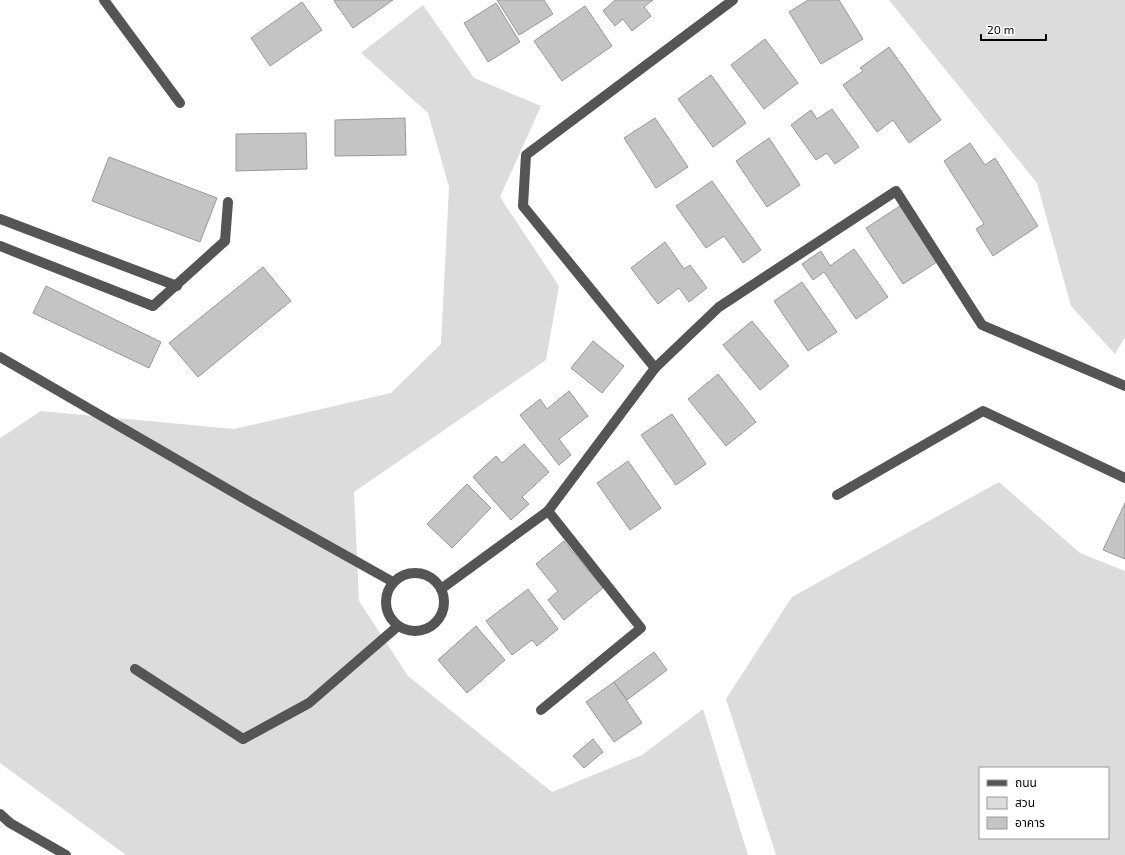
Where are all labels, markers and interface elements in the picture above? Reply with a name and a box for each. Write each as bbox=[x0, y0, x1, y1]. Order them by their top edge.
scale bar bbox=[981, 16, 1046, 42]
text: 20 m bbox=[987, 22, 1014, 36]
legend bbox=[979, 767, 1109, 839]
text: ถนน bbox=[1015, 775, 1037, 789]
text: สวน bbox=[1015, 795, 1035, 809]
text: อาคาร bbox=[1015, 815, 1045, 829]

